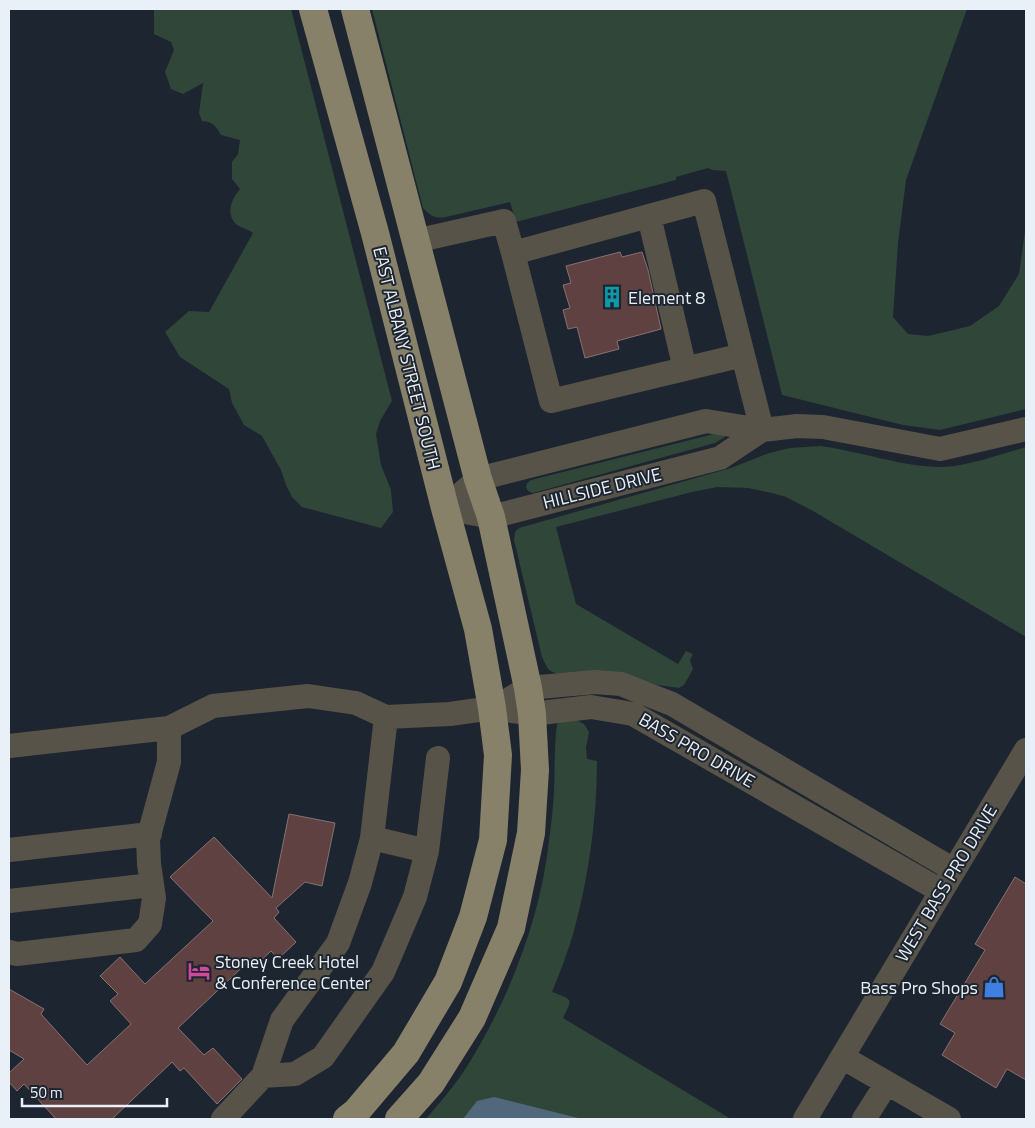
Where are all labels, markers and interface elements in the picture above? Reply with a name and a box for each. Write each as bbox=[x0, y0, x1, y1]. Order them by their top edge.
street label: EAST ALBANY STREET SOUTH bbox=[366, 244, 448, 472]
building icon: Element 8 bbox=[599, 284, 625, 310]
place label: Element 8 bbox=[628, 284, 705, 311]
street label: HILLSIDE DRIVE bbox=[540, 460, 664, 516]
street label: BASS PRO DRIVE bbox=[634, 706, 760, 794]
street label: WEST BASS PRO DRIVE bbox=[888, 799, 1004, 967]
place label: Stoney Creek Hotel & Conference Center bbox=[215, 948, 371, 996]
hotel icon: Stoney Creek Hotel & Conference Center bbox=[186, 958, 212, 984]
place label: Bass Pro Shops bbox=[860, 974, 978, 1001]
shop icon: Bass Pro Shops bbox=[981, 974, 1007, 1000]
scale bar bbox=[22, 1076, 168, 1108]
text: 50 m bbox=[30, 1081, 63, 1104]

